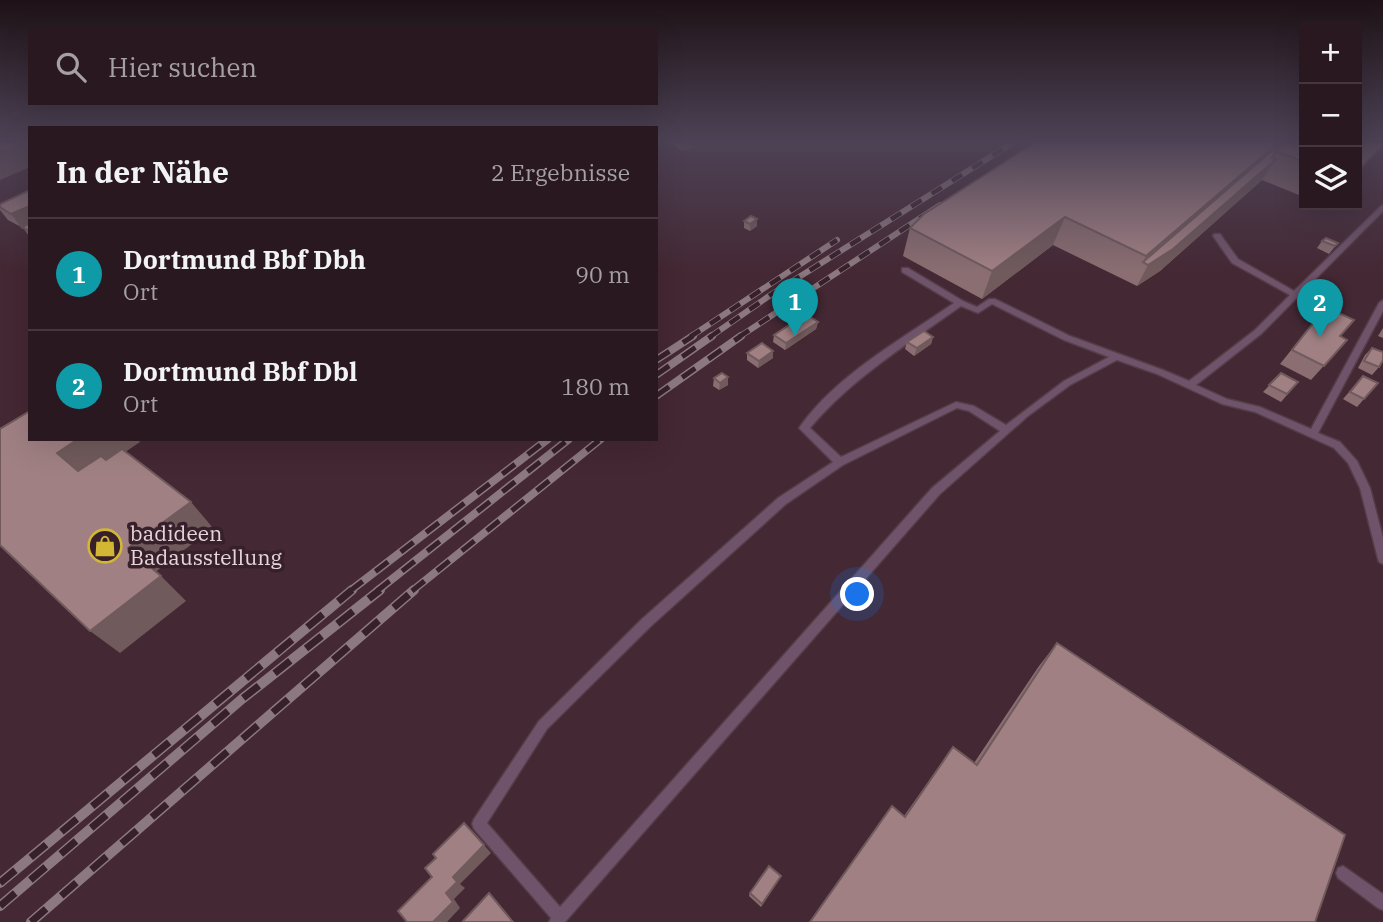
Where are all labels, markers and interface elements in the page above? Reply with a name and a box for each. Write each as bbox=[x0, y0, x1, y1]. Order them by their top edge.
map controls bbox=[1299, 21, 1362, 210]
button: + bbox=[1299, 21, 1362, 84]
search box bbox=[28, 28, 658, 105]
icon: search bbox=[52, 48, 90, 86]
text: Hier suchen bbox=[108, 50, 257, 84]
button: − bbox=[1299, 84, 1362, 147]
button: layers bbox=[1299, 147, 1362, 210]
text: In der Nähe bbox=[56, 152, 229, 191]
text: 2 Ergebnisse bbox=[491, 157, 630, 187]
text: Dortmund Bbf Dbh bbox=[123, 242, 366, 276]
text: 1 bbox=[72, 259, 86, 289]
text: 90 m bbox=[575, 259, 630, 289]
text: Ort bbox=[123, 276, 158, 306]
pin: 1 bbox=[772, 278, 818, 336]
pin: 2 bbox=[1297, 279, 1343, 337]
text: Dortmund Bbf Dbl bbox=[123, 354, 357, 388]
text: 2 bbox=[72, 371, 86, 401]
text: 180 m bbox=[561, 371, 630, 401]
text: Ort bbox=[123, 388, 158, 418]
place label: badideen Badausstellung bbox=[130, 519, 283, 571]
shop icon: badideen Badausstellung bbox=[86, 527, 124, 565]
your location bbox=[840, 577, 874, 611]

